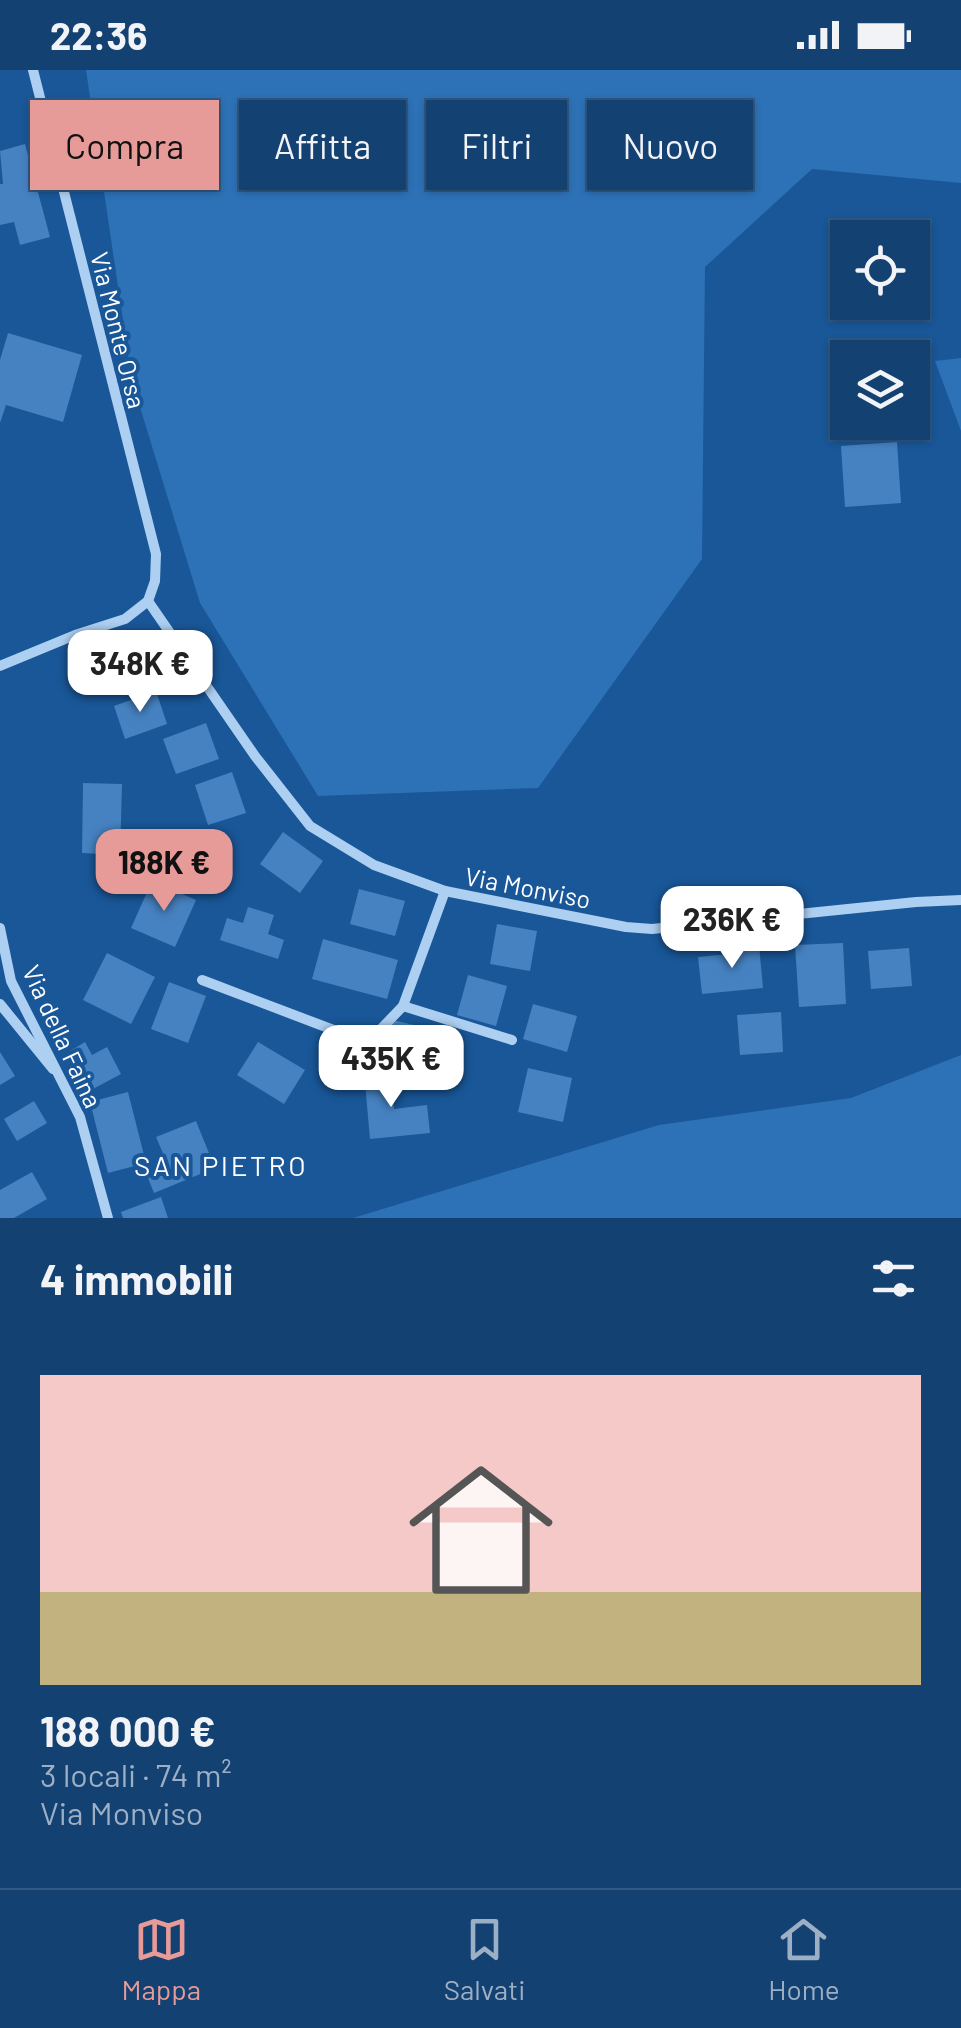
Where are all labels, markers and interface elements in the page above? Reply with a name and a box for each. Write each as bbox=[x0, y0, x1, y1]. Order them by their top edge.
text: 22:36 bbox=[50, 12, 147, 58]
chip: Compra bbox=[30, 100, 219, 190]
chip: Affitta bbox=[239, 100, 406, 190]
chip: Filtri bbox=[426, 100, 567, 190]
chip: Nuovo bbox=[587, 100, 753, 190]
map controls bbox=[830, 220, 930, 440]
button: locate bbox=[830, 220, 930, 320]
street label: Via Monte Orsa bbox=[85, 249, 153, 411]
button: layers bbox=[830, 340, 930, 440]
pin: 348K € bbox=[59, 630, 221, 715]
text: 348K € bbox=[90, 643, 190, 681]
pin: 188K € bbox=[83, 829, 245, 914]
text: 188K € bbox=[118, 842, 210, 880]
street label: Via Monviso bbox=[463, 860, 593, 914]
pin: 236K € bbox=[651, 886, 813, 971]
text: 236K € bbox=[683, 899, 781, 937]
street label: Via della Faina bbox=[17, 960, 109, 1112]
pin: 435K € bbox=[310, 1025, 472, 1110]
text: 435K € bbox=[341, 1038, 441, 1076]
district label: SAN PIETRO bbox=[134, 1148, 308, 1182]
icon: filters bbox=[866, 1251, 921, 1306]
text: 4 immobili bbox=[40, 1253, 233, 1303]
icon: home bbox=[391, 1440, 571, 1620]
text: 188 000 € bbox=[40, 1705, 216, 1755]
text: 3 locali · 74 m² bbox=[40, 1755, 232, 1793]
text: Via Monviso bbox=[40, 1793, 203, 1831]
tab: Mappa bbox=[121, 1912, 201, 2006]
tab: Salvati bbox=[444, 1912, 525, 2006]
tab: Home bbox=[768, 1912, 840, 2006]

